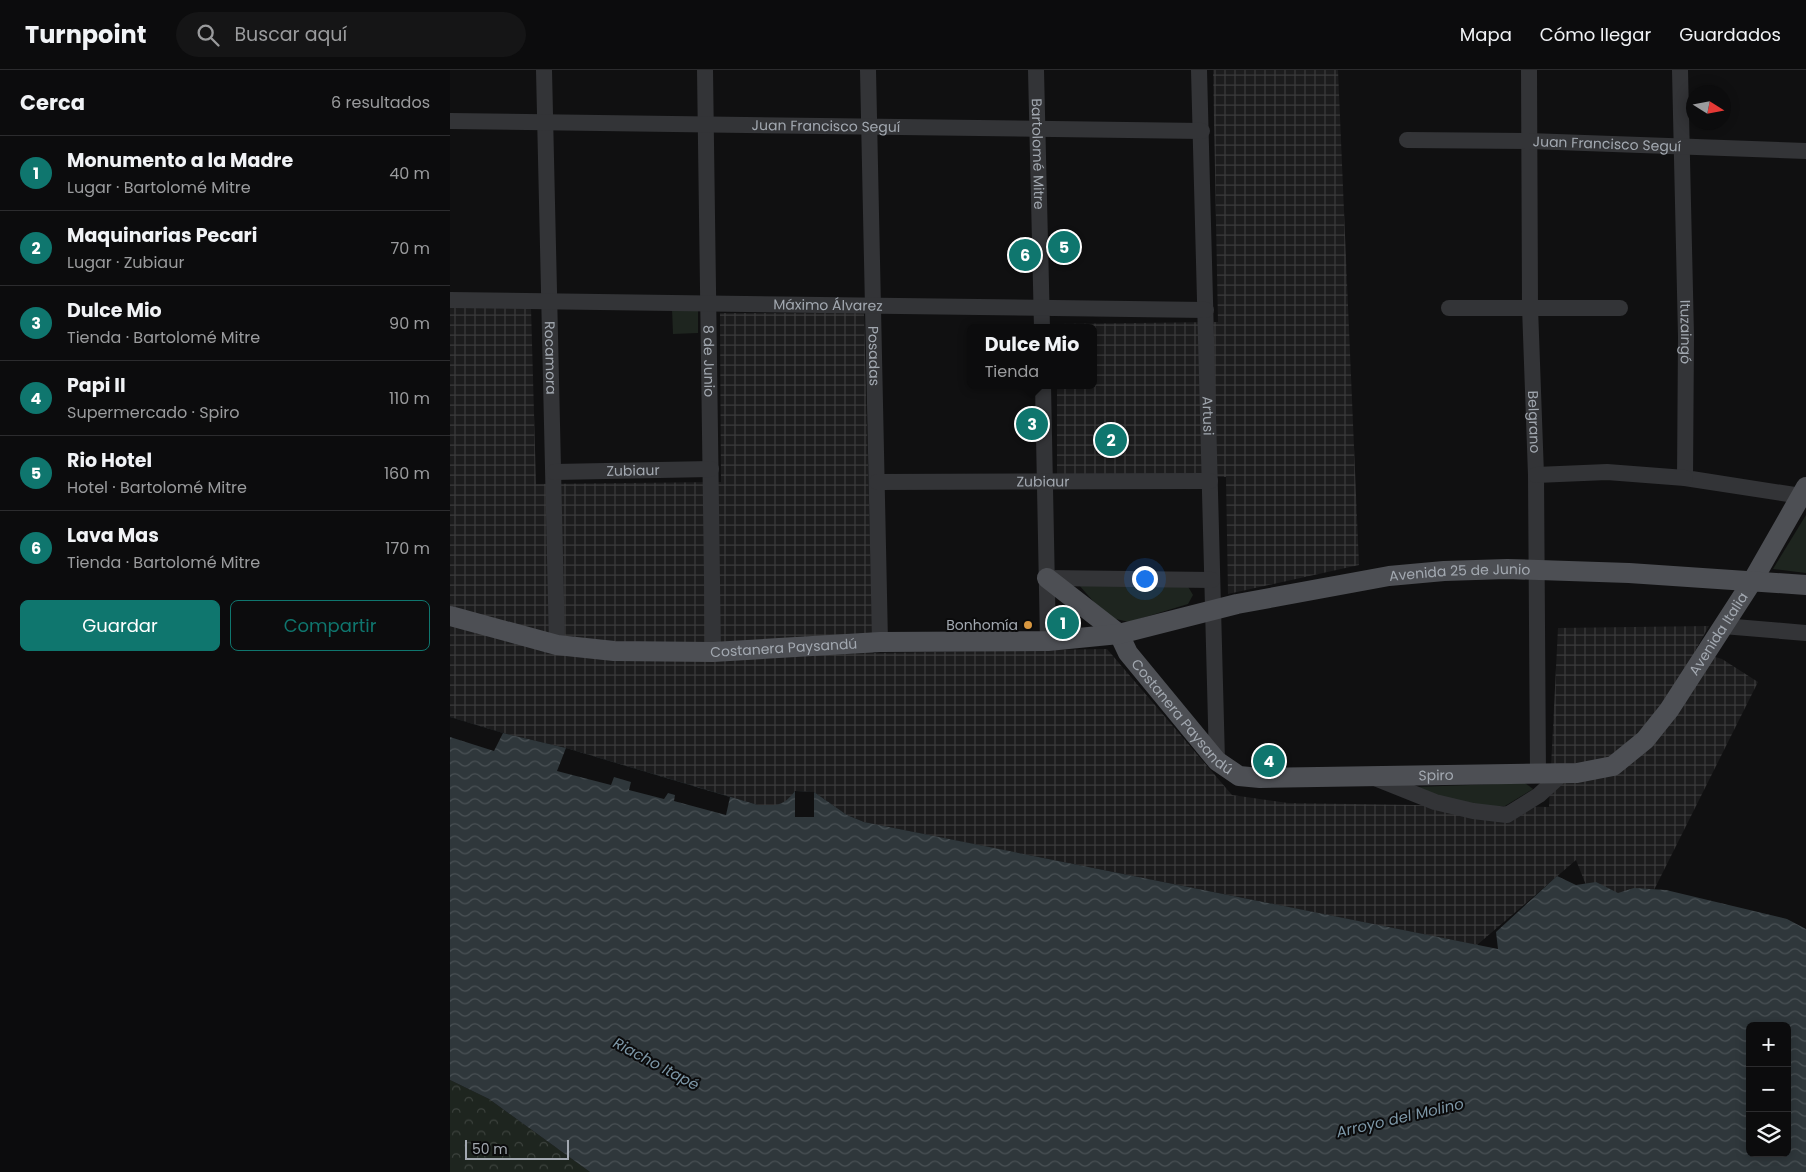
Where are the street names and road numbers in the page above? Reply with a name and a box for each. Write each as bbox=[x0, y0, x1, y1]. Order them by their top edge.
street label: Bartolomé Mitre bbox=[1027, 98, 1049, 210]
street label: Juan Francisco Seguí bbox=[752, 115, 901, 137]
street label: Juan Francisco Seguí bbox=[1532, 131, 1682, 157]
street label: Máximo Álvarez bbox=[773, 294, 883, 316]
street label: Ituzaingó bbox=[1675, 300, 1696, 364]
street label: Rocamora bbox=[540, 321, 561, 395]
street label: 8 de Junio bbox=[699, 325, 719, 397]
street label: Posadas bbox=[863, 326, 885, 386]
street label: Belgrano bbox=[1523, 390, 1545, 454]
street label: Artusi bbox=[1197, 396, 1219, 436]
street label: Zubiaur bbox=[606, 460, 660, 481]
street label: Zubiaur bbox=[1016, 471, 1070, 492]
street label: Avenida 25 de Junio bbox=[1388, 559, 1531, 586]
street label: Avenida Italia bbox=[1684, 588, 1753, 679]
street label: Costanera Paysandú bbox=[710, 633, 858, 662]
street label: Costanera Paysandú bbox=[1127, 654, 1237, 779]
street label: Spiro bbox=[1418, 765, 1454, 786]

